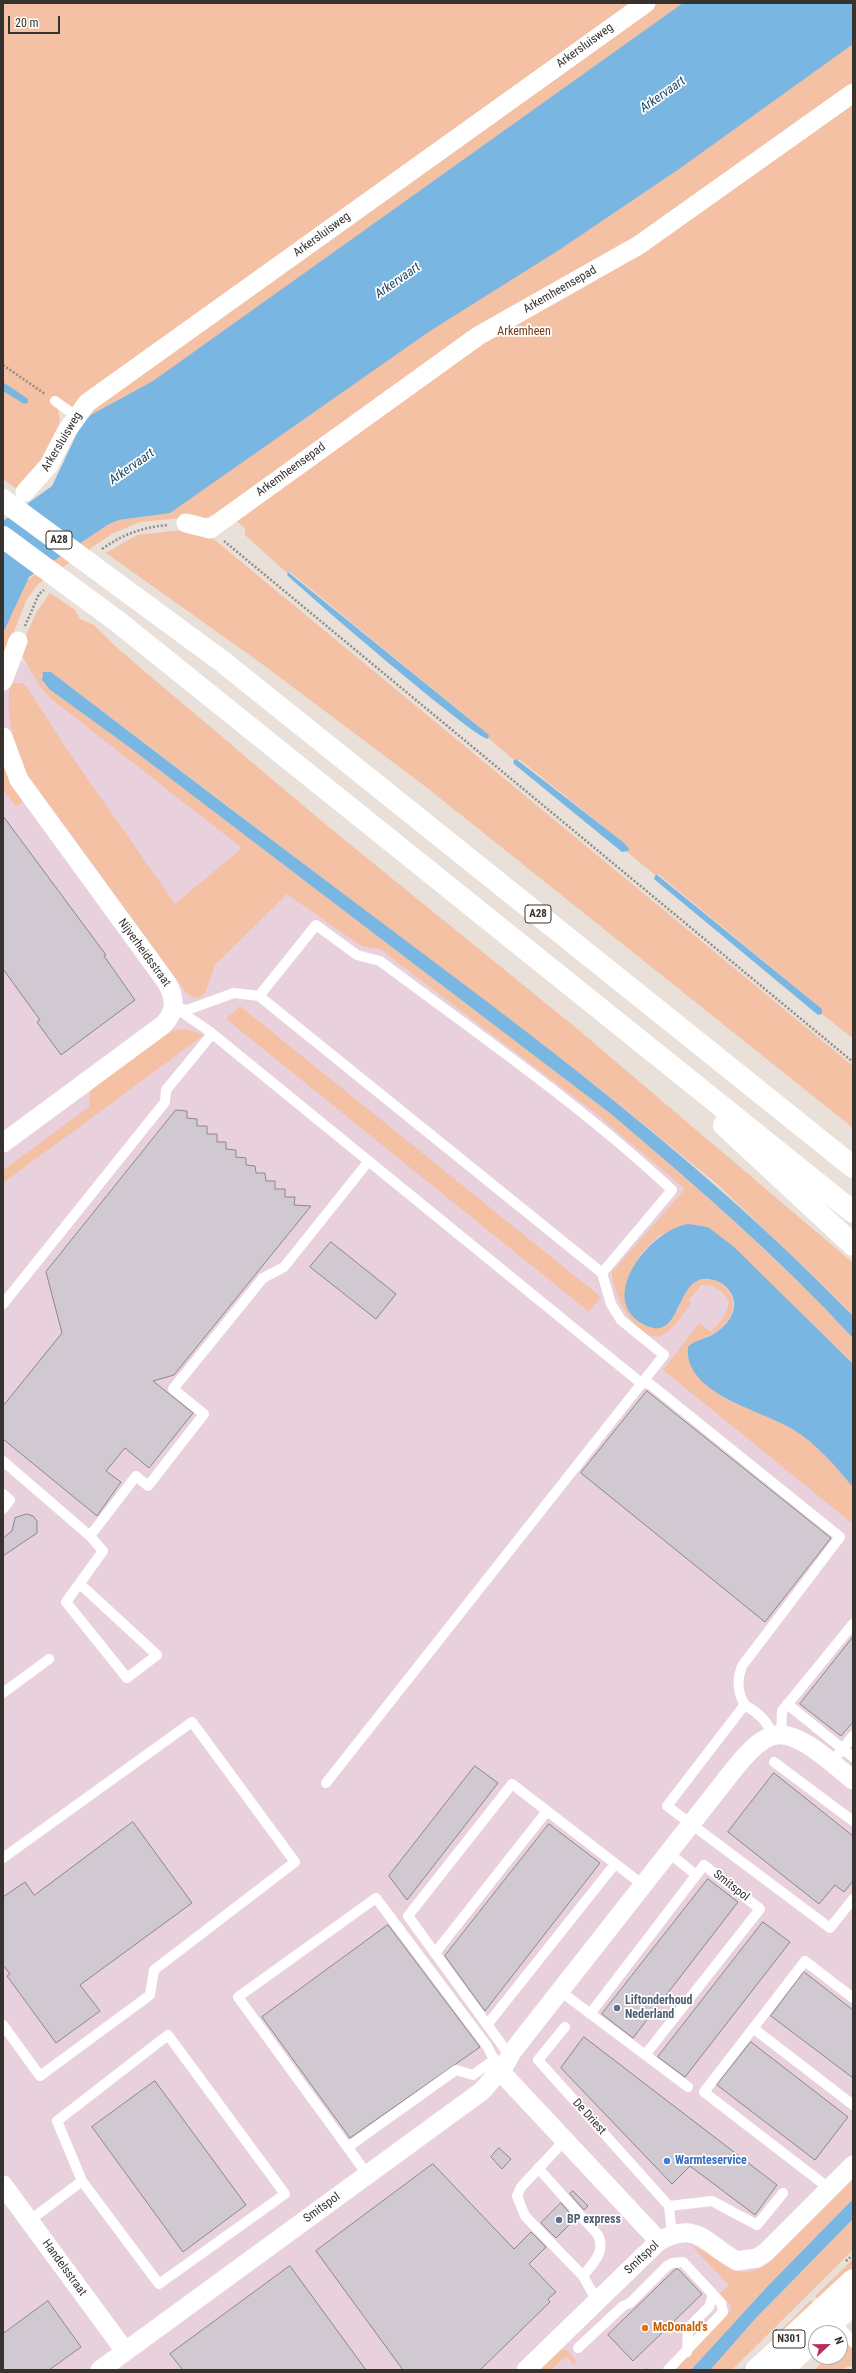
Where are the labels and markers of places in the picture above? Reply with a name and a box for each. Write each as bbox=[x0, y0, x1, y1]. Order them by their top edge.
place label: Liftonderhoud Nederland bbox=[625, 1994, 692, 2022]
marker: Liftonderhoud Nederland bbox=[612, 2003, 622, 2013]
place label: Warmteservice bbox=[675, 2154, 747, 2168]
marker: Warmteservice bbox=[662, 2156, 672, 2166]
place label: BP express bbox=[567, 2213, 621, 2227]
marker: BP express bbox=[554, 2215, 564, 2225]
place label: McDonald's bbox=[653, 2321, 708, 2335]
marker: McDonald's bbox=[640, 2323, 650, 2333]

